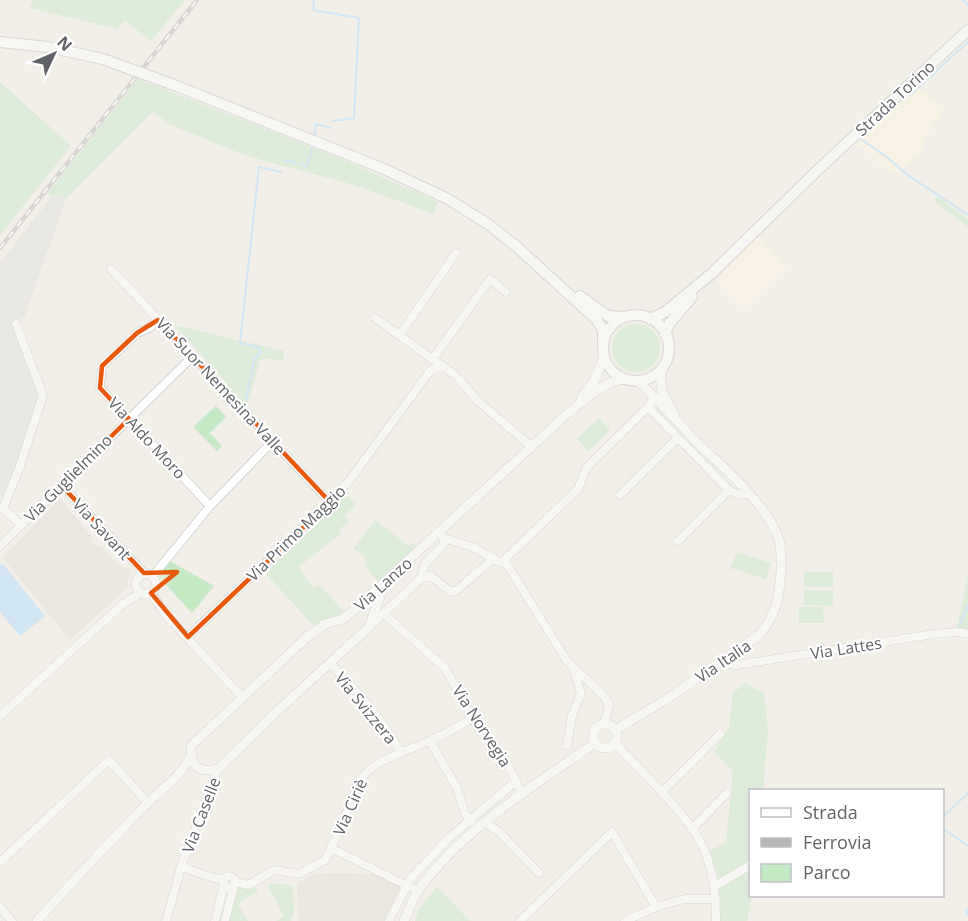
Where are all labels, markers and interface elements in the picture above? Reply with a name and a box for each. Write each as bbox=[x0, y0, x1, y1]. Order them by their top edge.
north arrow bbox=[24, 24, 84, 84]
text: N bbox=[52, 31, 77, 56]
street label: Strada Torino bbox=[850, 55, 940, 141]
street label: Via Suor Nemesina Valle bbox=[151, 313, 291, 459]
street label: Via Aldo Moro bbox=[103, 392, 191, 484]
street label: Via Guglielmino bbox=[19, 429, 117, 527]
street label: Via Primo Maggio bbox=[242, 480, 350, 586]
street label: Via Savant bbox=[68, 493, 136, 565]
street label: Via Lanzo bbox=[349, 552, 417, 616]
street label: Via Lattes bbox=[809, 632, 883, 664]
street label: Via Italia bbox=[691, 634, 755, 688]
street label: Via Svizzera bbox=[330, 667, 402, 749]
street label: Via Norvegia bbox=[447, 681, 517, 771]
street label: Via Caselle bbox=[177, 774, 225, 856]
street label: Via Ciriè bbox=[328, 775, 372, 839]
legend bbox=[749, 789, 944, 897]
text: Strada bbox=[803, 800, 858, 824]
text: Ferrovia bbox=[803, 830, 871, 854]
text: Parco bbox=[803, 860, 851, 884]

